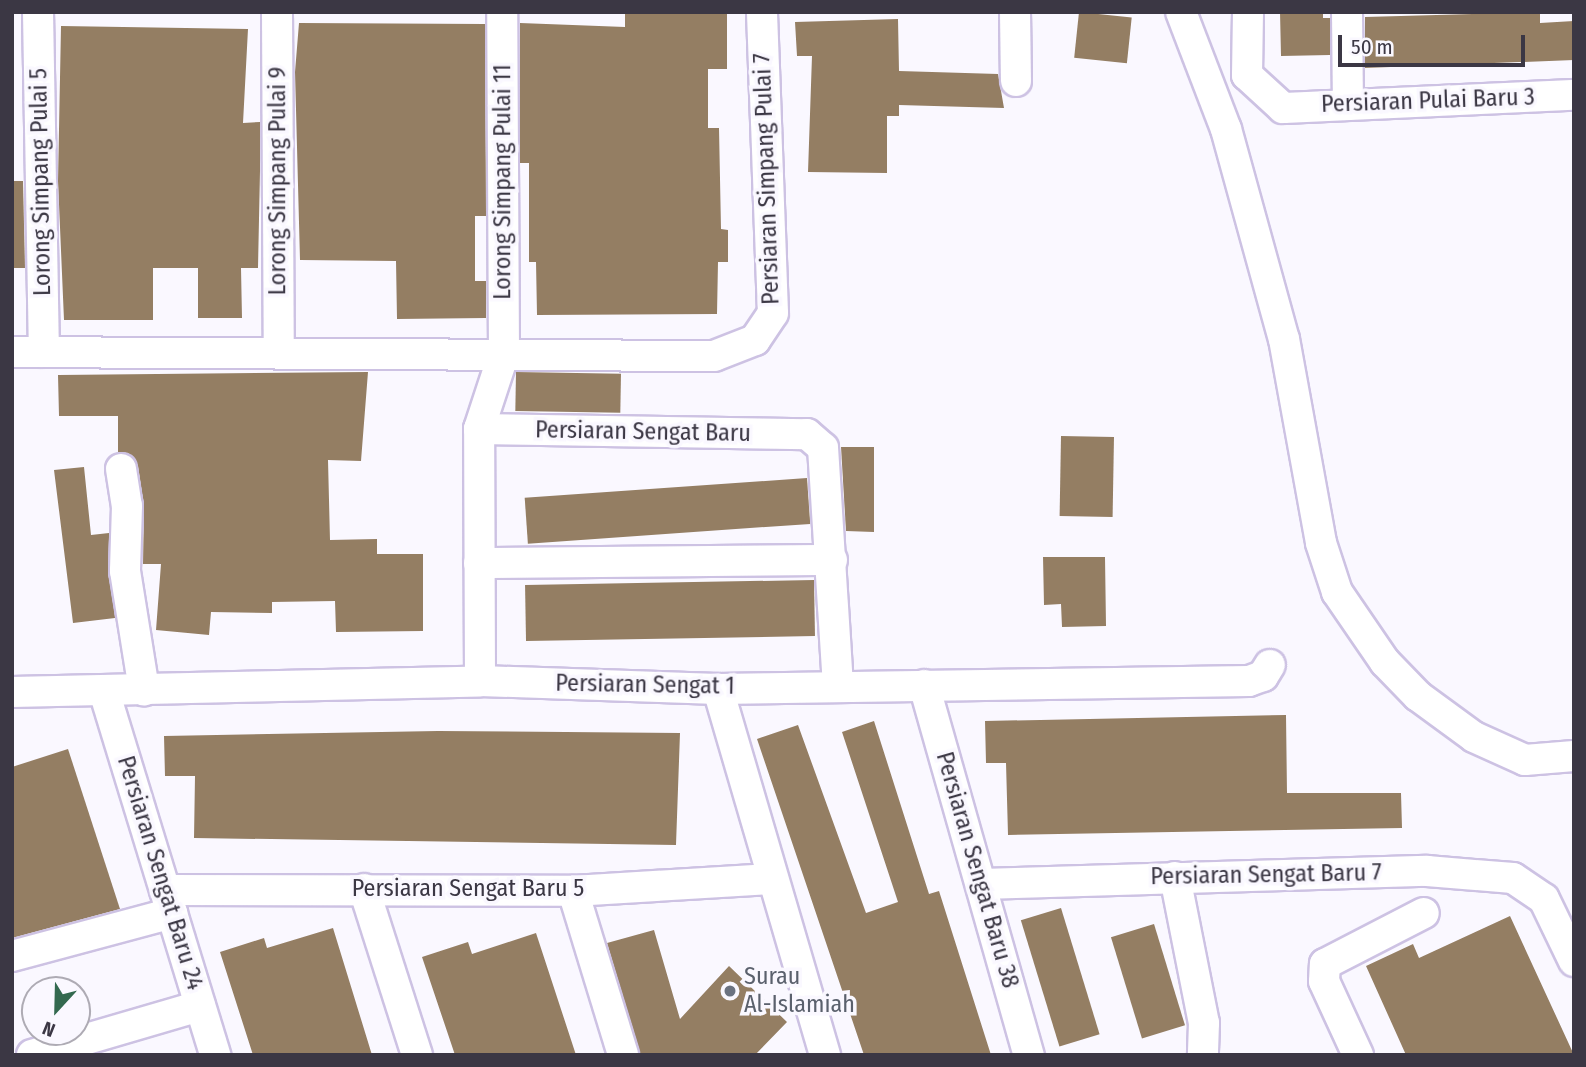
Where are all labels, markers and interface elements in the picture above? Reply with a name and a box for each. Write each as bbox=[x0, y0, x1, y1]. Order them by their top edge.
scale bar bbox=[1341, 21, 1528, 65]
text: 50 m bbox=[1351, 34, 1393, 60]
street label: Persiaran Simpang Pulai 7 bbox=[748, 53, 786, 305]
street label: Lorong Simpang Pulai 11 bbox=[489, 64, 517, 300]
street label: Lorong Simpang Pulai 9 bbox=[264, 67, 292, 295]
street label: Lorong Simpang Pulai 5 bbox=[25, 68, 57, 296]
street label: Persiaran Pulai Baru 3 bbox=[1321, 83, 1535, 119]
street label: Persiaran Sengat Baru bbox=[535, 416, 751, 448]
street label: Persiaran Sengat 1 bbox=[555, 669, 735, 701]
street label: Persiaran Sengat Baru 38 bbox=[929, 749, 1025, 991]
street label: Persiaran Sengat Baru 24 bbox=[111, 753, 209, 993]
street label: Persiaran Sengat Baru 7 bbox=[1150, 859, 1382, 891]
street label: Persiaran Sengat Baru 5 bbox=[352, 875, 584, 903]
place label: Surau Al-Islamiah bbox=[744, 963, 855, 1019]
north arrow bbox=[21, 976, 91, 1046]
marker: Surau Al-Islamiah bbox=[722, 983, 738, 999]
text: N bbox=[39, 1016, 58, 1042]

